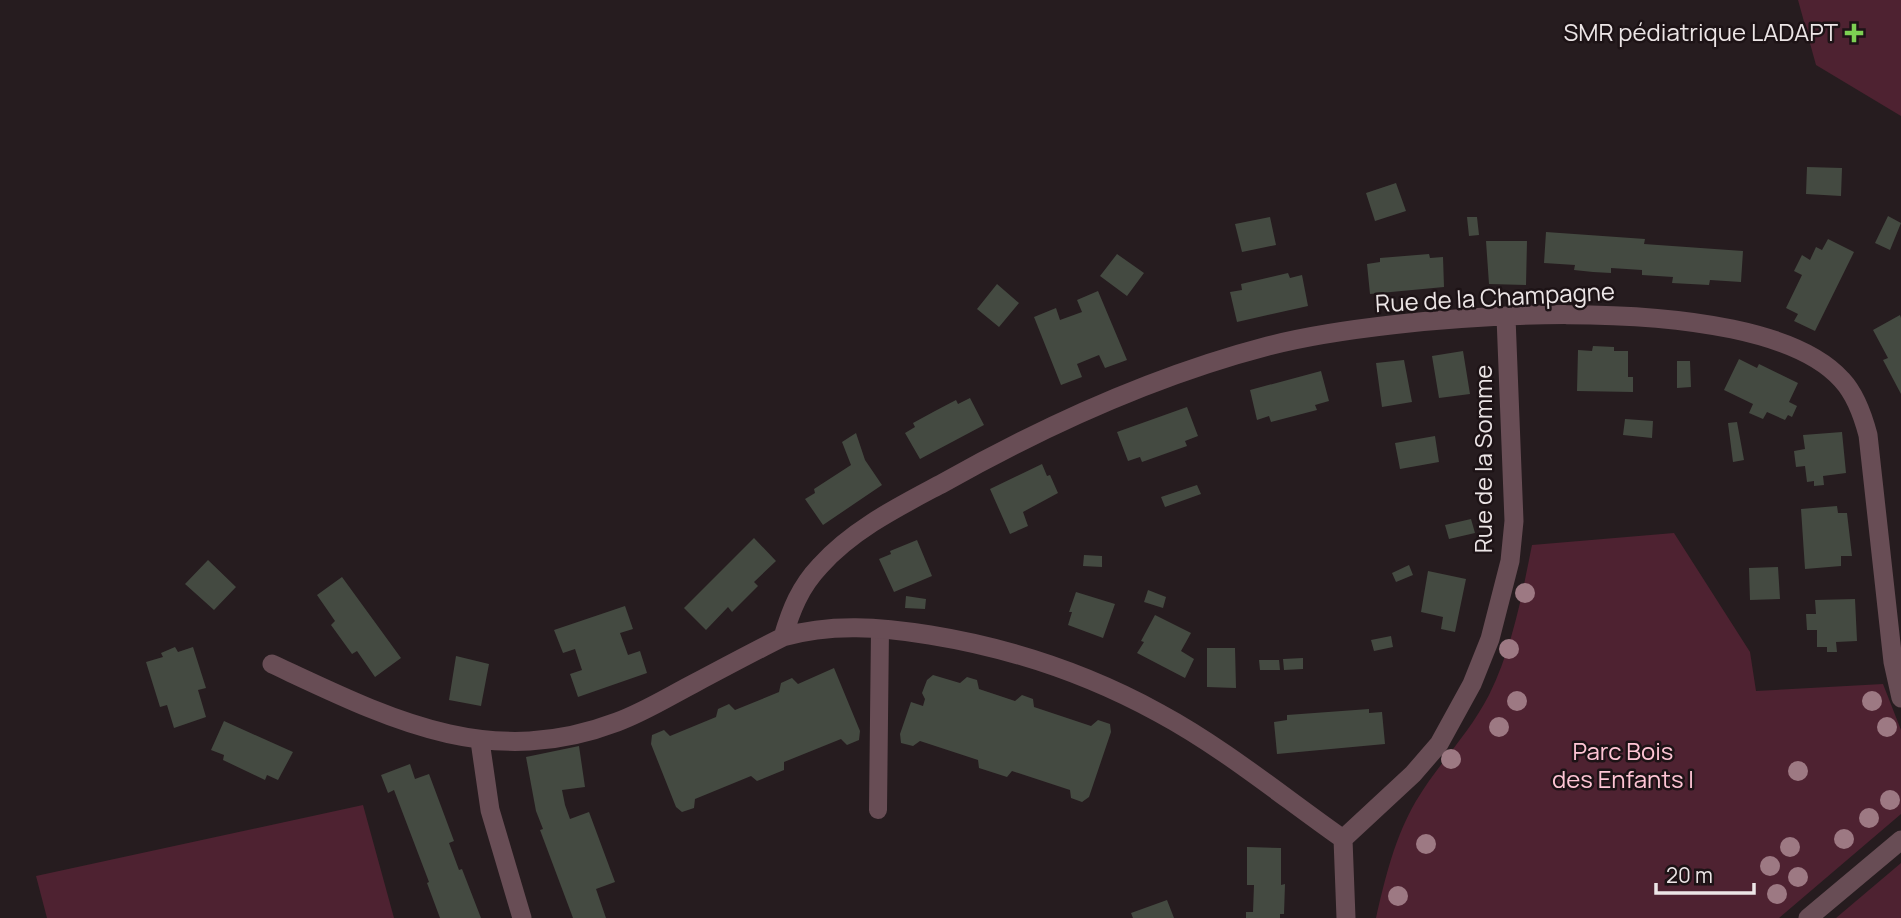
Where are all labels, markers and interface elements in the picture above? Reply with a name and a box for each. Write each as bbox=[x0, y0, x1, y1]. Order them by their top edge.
place label: SMR pédiatrique LADAPT bbox=[1563, 15, 1839, 48]
marker: SMR pédiatrique LADAPT bbox=[1844, 23, 1864, 43]
street label: Rue de la Champagne bbox=[1374, 274, 1616, 319]
street label: Rue de la Somme bbox=[1466, 365, 1499, 553]
park label: Parc Bois des Enfants I bbox=[1552, 734, 1694, 795]
scale bar bbox=[1656, 852, 1754, 896]
text: 20 m bbox=[1666, 861, 1713, 889]

